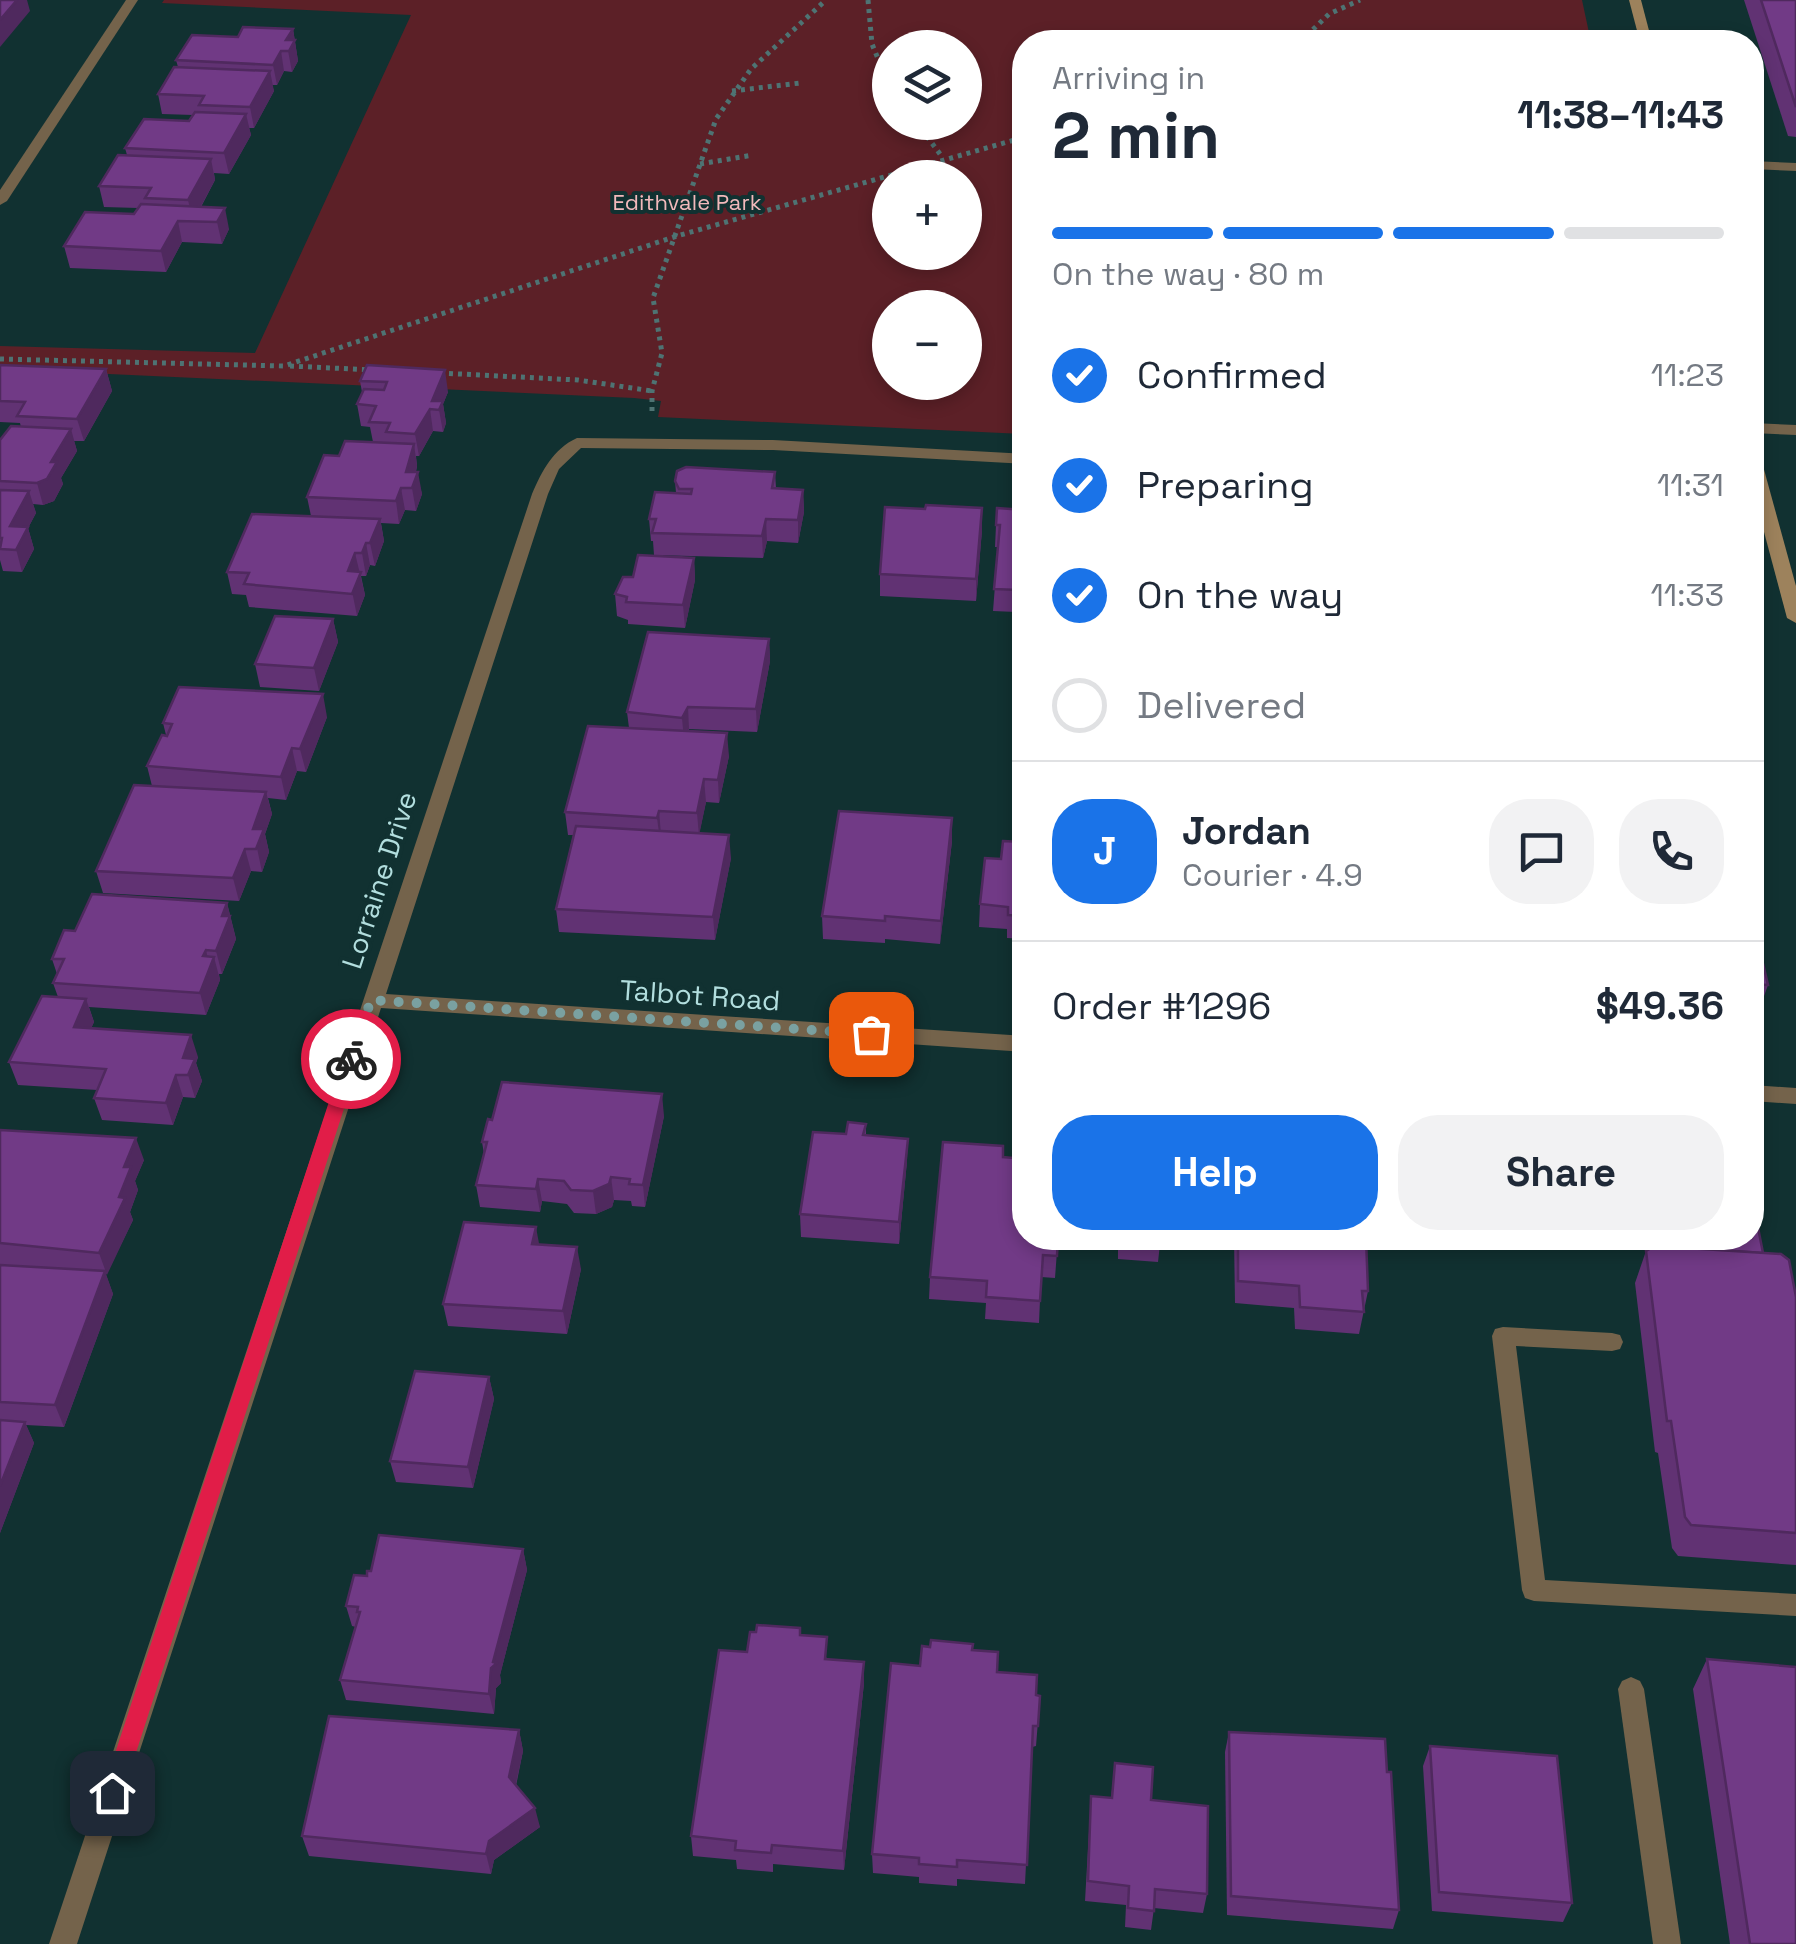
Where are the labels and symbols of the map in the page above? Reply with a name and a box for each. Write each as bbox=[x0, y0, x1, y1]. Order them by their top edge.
park label: Edithvale Park bbox=[612, 188, 762, 216]
street label: Lorraine Drive bbox=[333, 787, 425, 973]
street label: Talbot Road bbox=[619, 971, 781, 1019]
pin bbox=[829, 992, 914, 1077]
courier bbox=[301, 1009, 401, 1109]
pin bbox=[70, 1751, 155, 1836]

